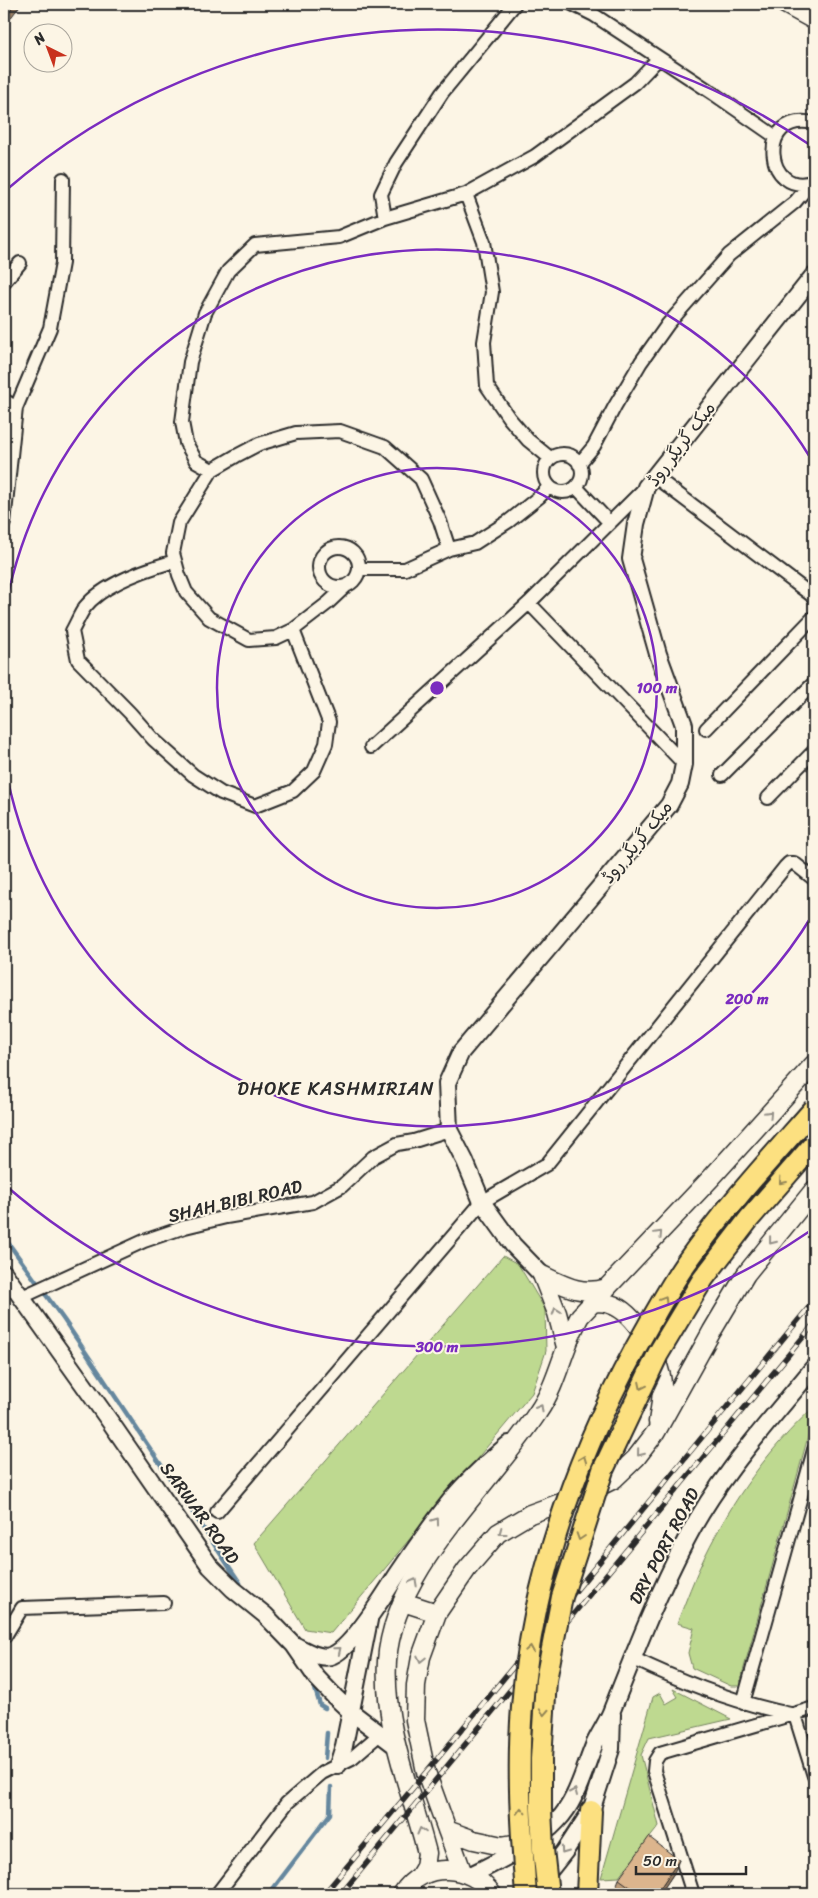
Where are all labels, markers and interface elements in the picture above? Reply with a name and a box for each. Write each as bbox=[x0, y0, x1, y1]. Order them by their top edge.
north arrow bbox=[22, 22, 72, 72]
text: N bbox=[27, 26, 52, 52]
street label: میک گریگر روڈ bbox=[638, 394, 724, 494]
text: 100 m bbox=[637, 675, 678, 701]
centre of rings bbox=[428, 679, 446, 697]
street label: میک گریگر روڈ bbox=[593, 793, 681, 891]
text: 200 m bbox=[724, 986, 769, 1012]
district label: DHOKE KASHMIRIAN bbox=[237, 1072, 435, 1105]
one-way arrow bbox=[763, 1111, 772, 1120]
street label: SHAH BIBI ROAD bbox=[165, 1170, 305, 1232]
one-way arrow bbox=[779, 1175, 788, 1184]
one-way arrow bbox=[653, 1230, 662, 1239]
one-way arrow bbox=[770, 1235, 778, 1244]
one-way arrow bbox=[658, 1295, 668, 1304]
one-way arrow bbox=[552, 1307, 562, 1316]
text: 300 m bbox=[415, 1334, 459, 1360]
one-way arrow bbox=[638, 1381, 648, 1390]
one-way arrow bbox=[534, 1405, 544, 1414]
one-way arrow bbox=[637, 1447, 646, 1456]
street label: SARWAR ROAD bbox=[152, 1455, 249, 1571]
one-way arrow bbox=[577, 1455, 587, 1464]
street label: DRY PORT ROAD bbox=[620, 1482, 708, 1610]
one-way arrow bbox=[430, 1517, 439, 1527]
one-way arrow bbox=[498, 1526, 508, 1535]
one-way arrow bbox=[576, 1532, 586, 1540]
one-way arrow bbox=[408, 1578, 418, 1587]
one-way arrow bbox=[524, 1644, 534, 1653]
one-way arrow bbox=[333, 1647, 342, 1656]
one-way arrow bbox=[416, 1654, 427, 1663]
one-way arrow bbox=[539, 1709, 550, 1717]
one-way arrow bbox=[568, 1789, 578, 1798]
one-way arrow bbox=[516, 1806, 526, 1814]
one-way arrow bbox=[417, 1828, 427, 1836]
scale bar bbox=[636, 1843, 746, 1875]
one-way arrow bbox=[561, 1845, 570, 1855]
text: 50 m bbox=[643, 1848, 678, 1874]

